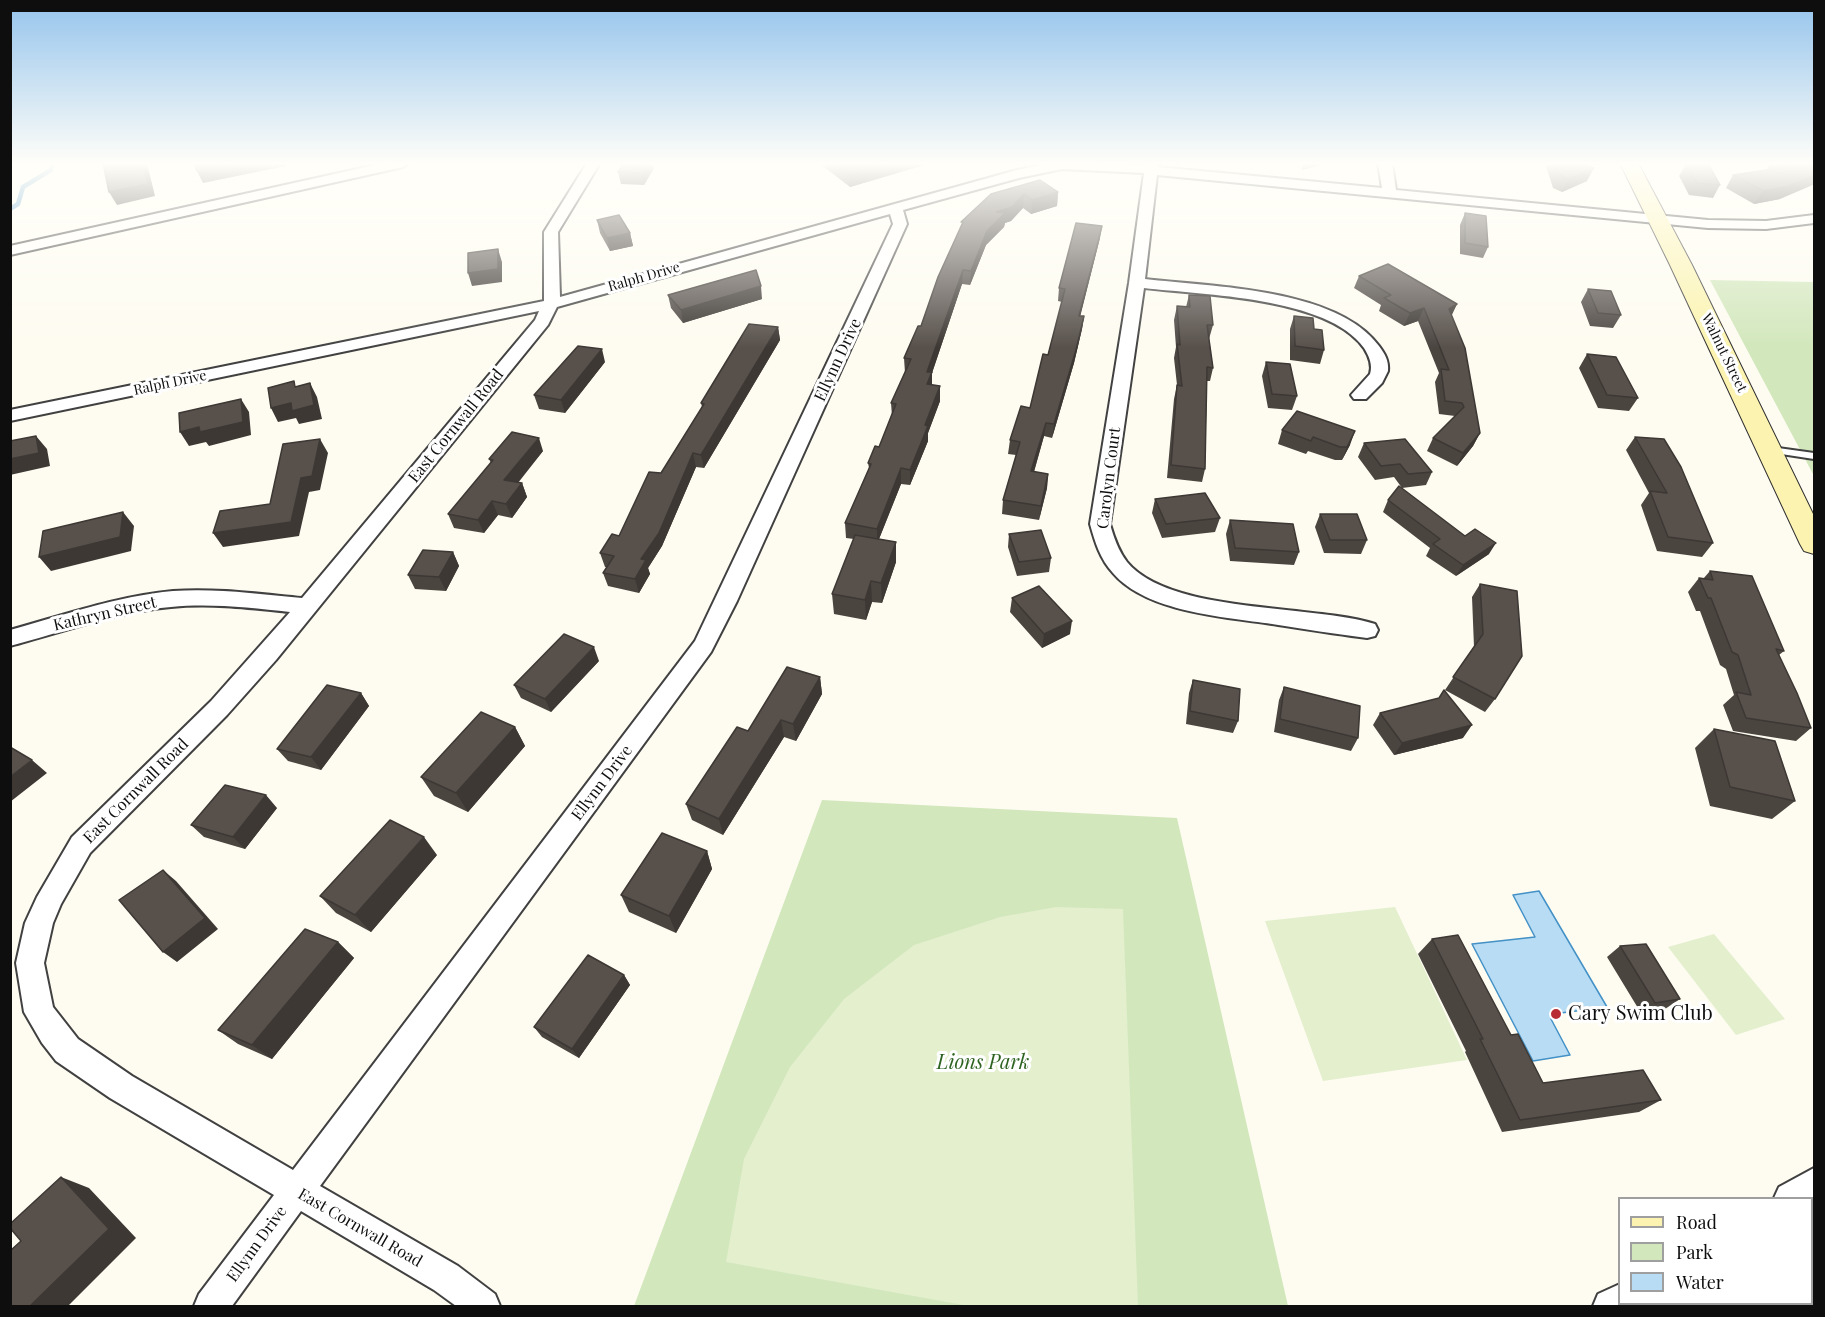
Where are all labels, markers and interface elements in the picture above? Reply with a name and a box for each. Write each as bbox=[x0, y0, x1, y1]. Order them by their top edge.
street label: Ralph Drive bbox=[606, 259, 682, 295]
street label: Walnut Street bbox=[1698, 311, 1750, 395]
street label: Ellynn Drive bbox=[810, 316, 866, 404]
street label: East Cornwall Road bbox=[404, 365, 508, 487]
street label: Ralph Drive bbox=[132, 367, 208, 399]
street label: Carolyn Court bbox=[1093, 426, 1125, 530]
street label: Kathryn Street bbox=[52, 593, 158, 635]
street label: East Cornwall Road bbox=[80, 735, 192, 847]
street label: Ellynn Drive bbox=[567, 742, 637, 824]
place label: Cary Swim Club bbox=[1568, 1002, 1713, 1026]
marker: Cary Swim Club bbox=[1549, 1007, 1563, 1021]
park label: Lions Park bbox=[937, 1051, 1029, 1075]
street label: East Cornwall Road bbox=[294, 1185, 426, 1271]
legend bbox=[1618, 1197, 1813, 1305]
street label: Ellynn Drive bbox=[223, 1202, 291, 1286]
text: Road bbox=[1676, 1210, 1717, 1234]
text: Park bbox=[1676, 1240, 1713, 1264]
text: Water bbox=[1676, 1270, 1724, 1294]

